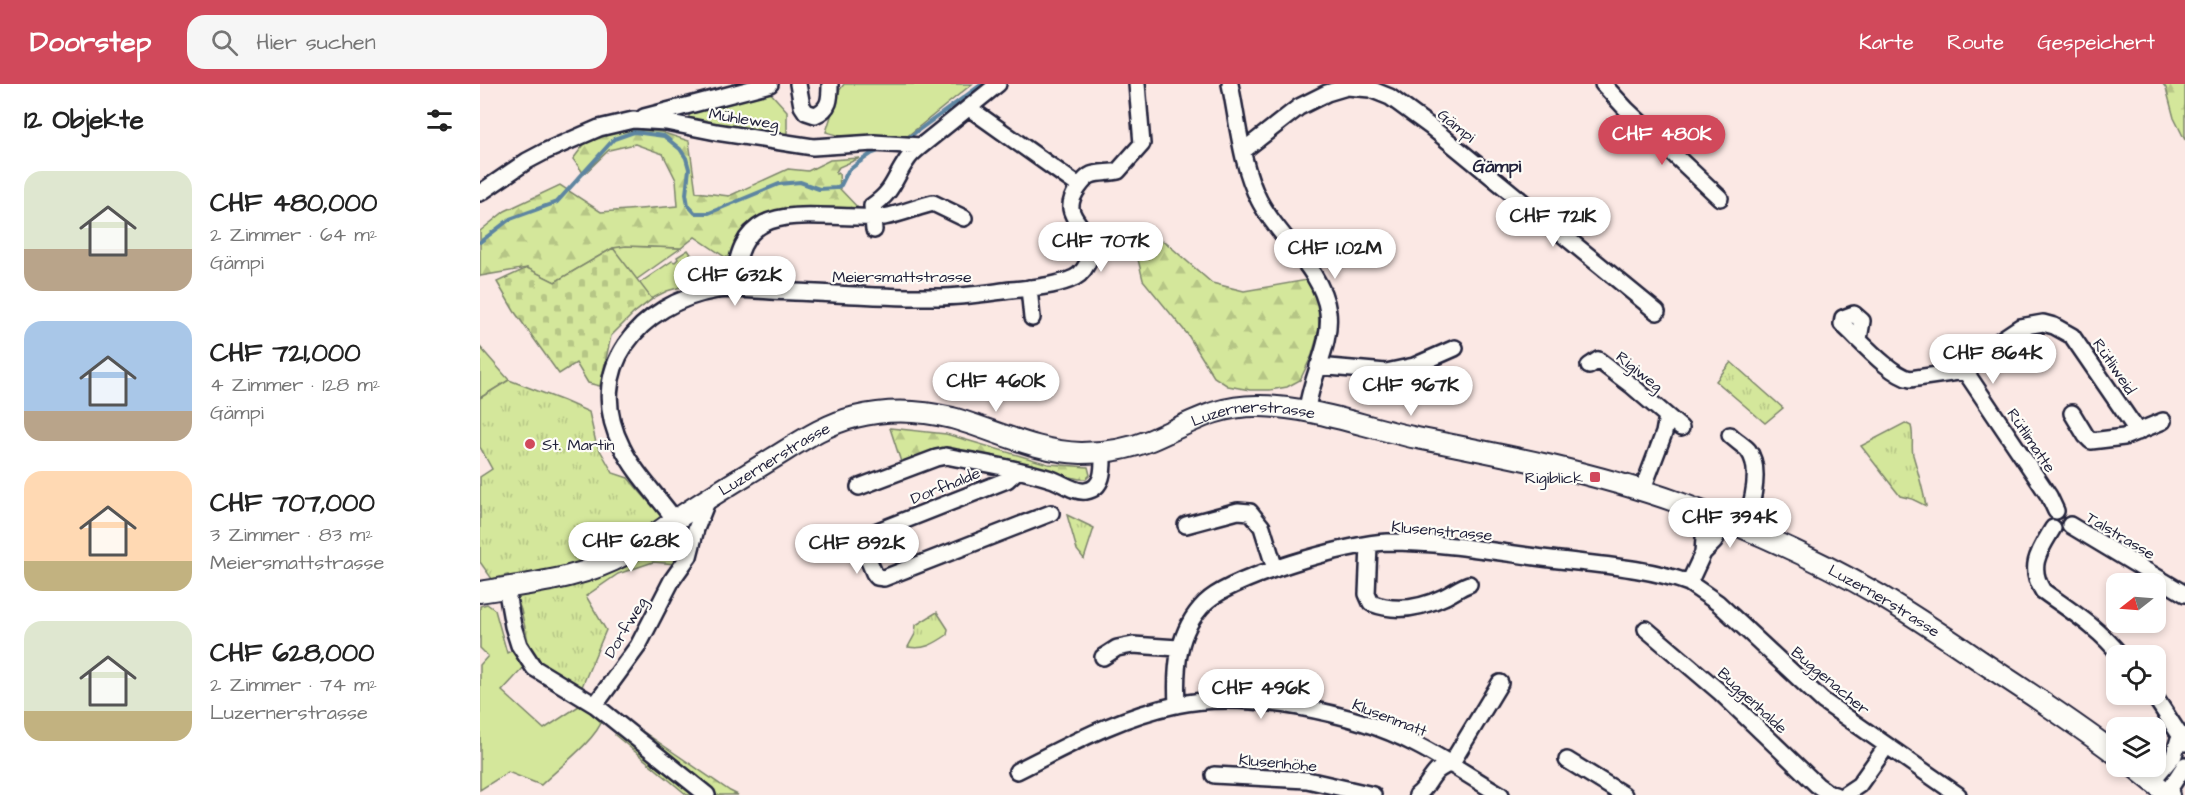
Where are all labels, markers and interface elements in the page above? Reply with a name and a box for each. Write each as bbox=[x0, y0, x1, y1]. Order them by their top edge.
search box bbox=[187, 15, 607, 69]
text: Doorstep bbox=[30, 23, 151, 62]
icon: search bbox=[208, 26, 241, 59]
text: Hier suchen bbox=[256, 27, 376, 58]
text: Karte bbox=[1859, 28, 1914, 57]
text: Route bbox=[1947, 28, 2004, 57]
text: Gespeichert bbox=[2037, 28, 2155, 57]
text: 12 Objekte bbox=[24, 102, 144, 138]
street label: Mühleweg bbox=[707, 103, 780, 136]
icon: filters bbox=[423, 104, 456, 137]
street label: Gämpi bbox=[1433, 104, 1480, 148]
pin: CHF 480K bbox=[1600, 115, 1724, 166]
text: CHF 480K bbox=[1612, 120, 1712, 148]
district label: Gämpi bbox=[1473, 154, 1521, 179]
text: CHF 480,000 bbox=[210, 185, 377, 221]
icon: home bbox=[72, 195, 144, 267]
pin: CHF 721K bbox=[1491, 197, 1615, 248]
text: CHF 721K bbox=[1510, 202, 1596, 230]
text: 2 Zimmer · 64 m² bbox=[210, 221, 377, 249]
pin: CHF 707K bbox=[1039, 222, 1163, 273]
text: CHF 707K bbox=[1052, 227, 1150, 255]
pin: CHF 1.02M bbox=[1266, 229, 1404, 280]
text: CHF 1.02M bbox=[1288, 234, 1382, 262]
text: Gämpi bbox=[210, 249, 264, 277]
pin: CHF 632K bbox=[673, 256, 797, 307]
text: CHF 632K bbox=[688, 261, 782, 289]
street label: Meiersmattstrasse bbox=[832, 266, 972, 288]
pin: CHF 864K bbox=[1931, 334, 2055, 385]
street label: Rütliweid bbox=[2087, 334, 2141, 399]
text: CHF 721,000 bbox=[210, 335, 361, 371]
text: CHF 864K bbox=[1943, 339, 2043, 367]
icon: home bbox=[72, 345, 144, 417]
street label: Rigiweg bbox=[1611, 346, 1667, 398]
pin: CHF 460K bbox=[934, 362, 1058, 413]
pin: CHF 967K bbox=[1349, 366, 1473, 417]
text: CHF 460K bbox=[946, 367, 1046, 395]
text: 4 Zimmer · 128 m² bbox=[210, 371, 380, 399]
text: CHF 967K bbox=[1363, 371, 1459, 399]
street label: Luzernerstrasse bbox=[1188, 396, 1317, 432]
text: Gämpi bbox=[210, 399, 264, 427]
street label: Rütlimatte bbox=[2002, 404, 2061, 477]
street label: Luzernerstrasse bbox=[715, 417, 834, 501]
place label: St. Martin bbox=[542, 434, 615, 456]
marker: St. Martin bbox=[523, 437, 537, 451]
street label: Dorfhalde bbox=[907, 462, 984, 510]
place label: Rigiblick bbox=[1525, 467, 1583, 490]
marker: Rigiblick bbox=[1588, 470, 1602, 484]
text: CHF 707,000 bbox=[210, 485, 375, 521]
icon: home bbox=[72, 495, 144, 567]
pin: CHF 394K bbox=[1668, 498, 1792, 549]
text: CHF 394K bbox=[1682, 503, 1778, 531]
street label: Talstrasse bbox=[2082, 507, 2159, 565]
street label: Klusenstrasse bbox=[1391, 516, 1494, 546]
text: 3 Zimmer · 83 m² bbox=[210, 521, 373, 549]
pin: CHF 628K bbox=[569, 522, 693, 573]
pin: CHF 892K bbox=[795, 524, 919, 575]
text: CHF 628K bbox=[582, 527, 680, 555]
text: CHF 892K bbox=[809, 529, 905, 557]
text: Meiersmattstrasse bbox=[210, 549, 384, 577]
street label: Luzernerstrasse bbox=[1824, 559, 1944, 643]
north arrow bbox=[2106, 573, 2166, 633]
map controls bbox=[2106, 573, 2166, 777]
street label: Dorfweg bbox=[599, 593, 654, 663]
text: CHF 628,000 bbox=[210, 635, 374, 671]
street label: Buggenacher bbox=[1786, 641, 1874, 721]
icon: home bbox=[72, 645, 144, 717]
button: locate bbox=[2106, 645, 2166, 705]
street label: Buggenhalde bbox=[1712, 663, 1792, 740]
pin: CHF 496K bbox=[1199, 669, 1323, 720]
text: 2 Zimmer · 74 m² bbox=[210, 671, 377, 699]
text: CHF 496K bbox=[1212, 674, 1310, 702]
street label: Klusenmatt bbox=[1349, 694, 1431, 742]
text: Luzernerstrasse bbox=[210, 699, 368, 727]
button: layers bbox=[2106, 717, 2166, 777]
street label: Klusenhöhe bbox=[1238, 749, 1318, 777]

